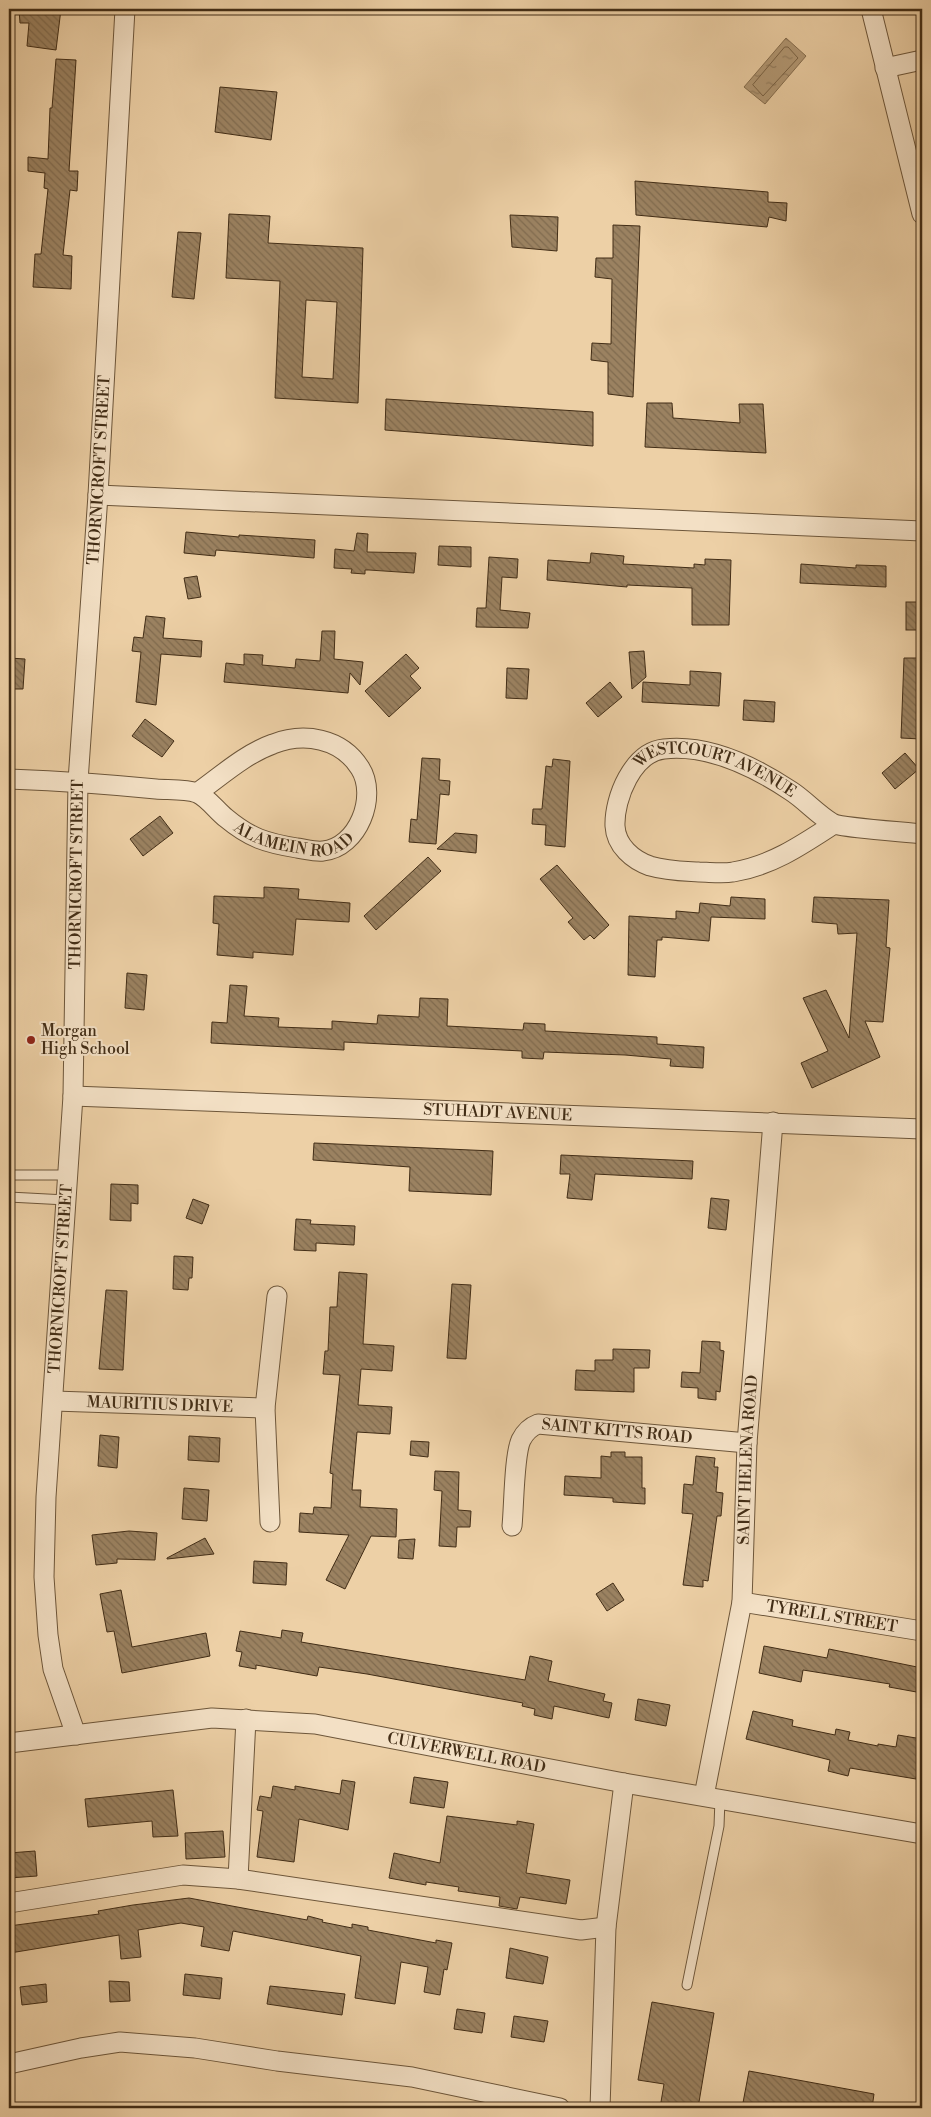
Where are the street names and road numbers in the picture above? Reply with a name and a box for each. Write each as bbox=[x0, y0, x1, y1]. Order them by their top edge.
street label: THORNICROFT STREET bbox=[83, 375, 115, 566]
street label: WESTCOURT AVENUE bbox=[629, 738, 800, 802]
street label: THORNICROFT STREET bbox=[65, 779, 88, 970]
street label: ALAMEIN ROAD bbox=[229, 817, 358, 862]
street label: STUHADT AVENUE bbox=[423, 1100, 573, 1125]
street label: THORNICROFT STREET bbox=[44, 1183, 77, 1374]
street label: SAINT HELENA ROAD bbox=[734, 1374, 762, 1545]
street label: MAURITIUS DRIVE bbox=[86, 1392, 234, 1417]
street label: SAINT KITTS ROAD bbox=[541, 1414, 693, 1448]
street label: TYRELL STREET bbox=[765, 1596, 899, 1637]
street label: CULVERWELL ROAD bbox=[386, 1728, 548, 1778]

